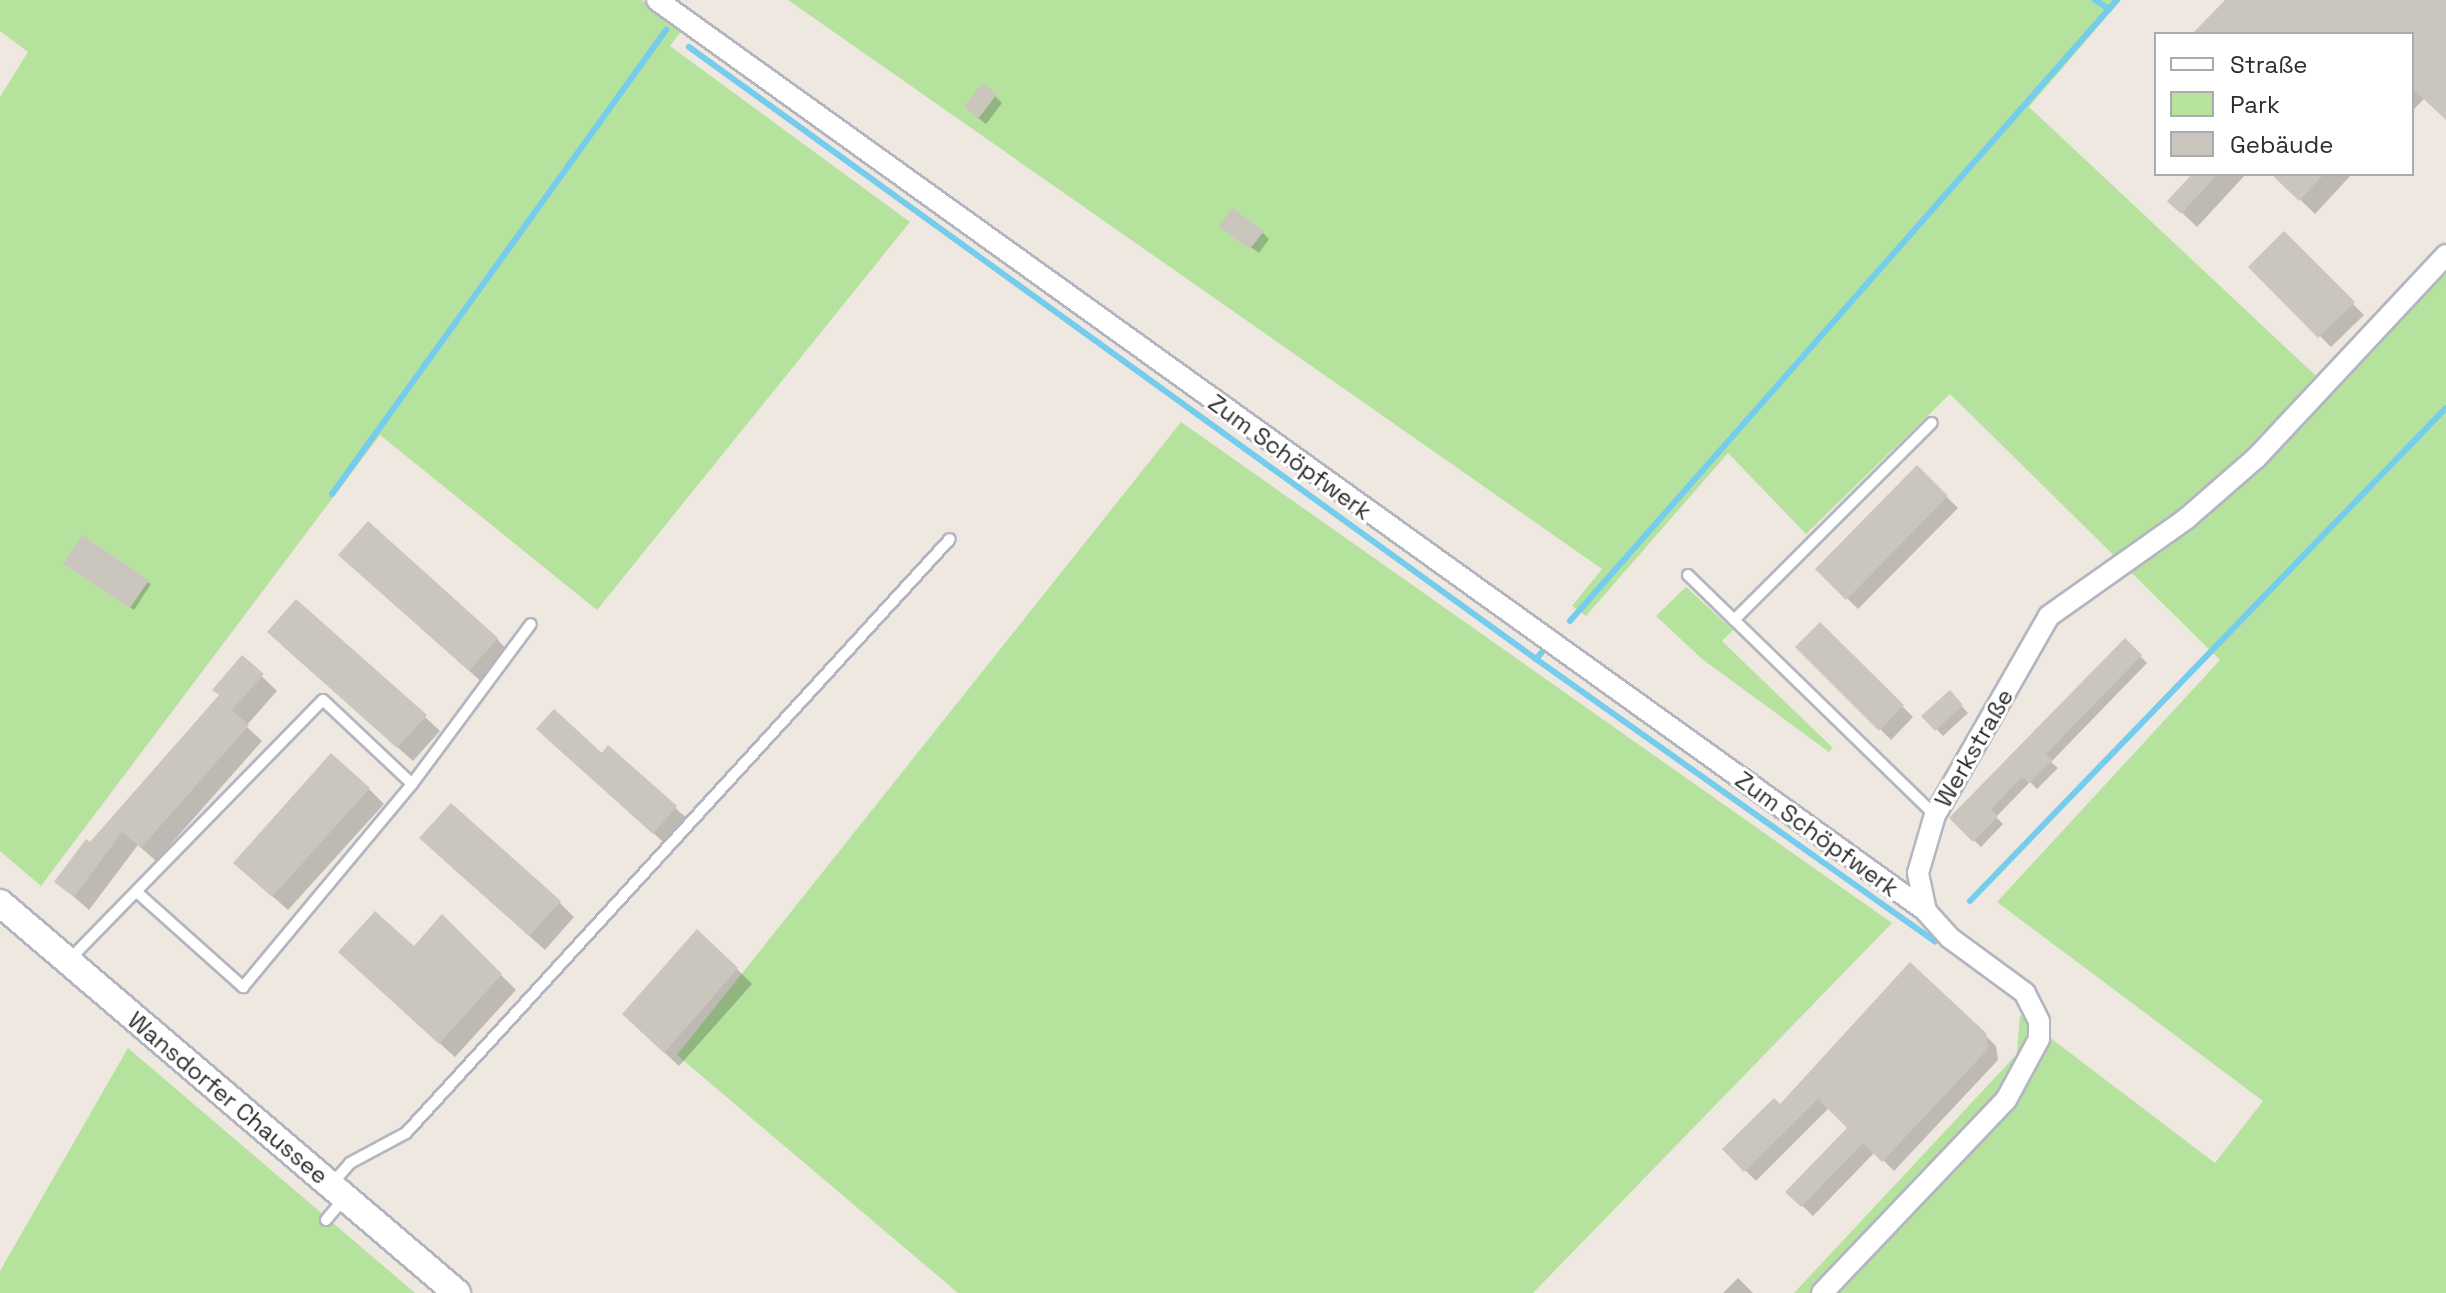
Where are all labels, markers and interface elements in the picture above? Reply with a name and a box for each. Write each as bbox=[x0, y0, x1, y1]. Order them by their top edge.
legend bbox=[2154, 32, 2414, 176]
text: Straße bbox=[2230, 49, 2307, 80]
text: Park bbox=[2230, 89, 2280, 120]
text: Gebäude bbox=[2230, 129, 2333, 160]
street label: Zum Schöpfwerk bbox=[1203, 388, 1377, 526]
street label: Werkstraße bbox=[1929, 684, 2019, 812]
street label: Zum Schöpfwerk bbox=[1730, 765, 1904, 903]
street label: Wansdorfer Chaussee bbox=[122, 1006, 334, 1190]

